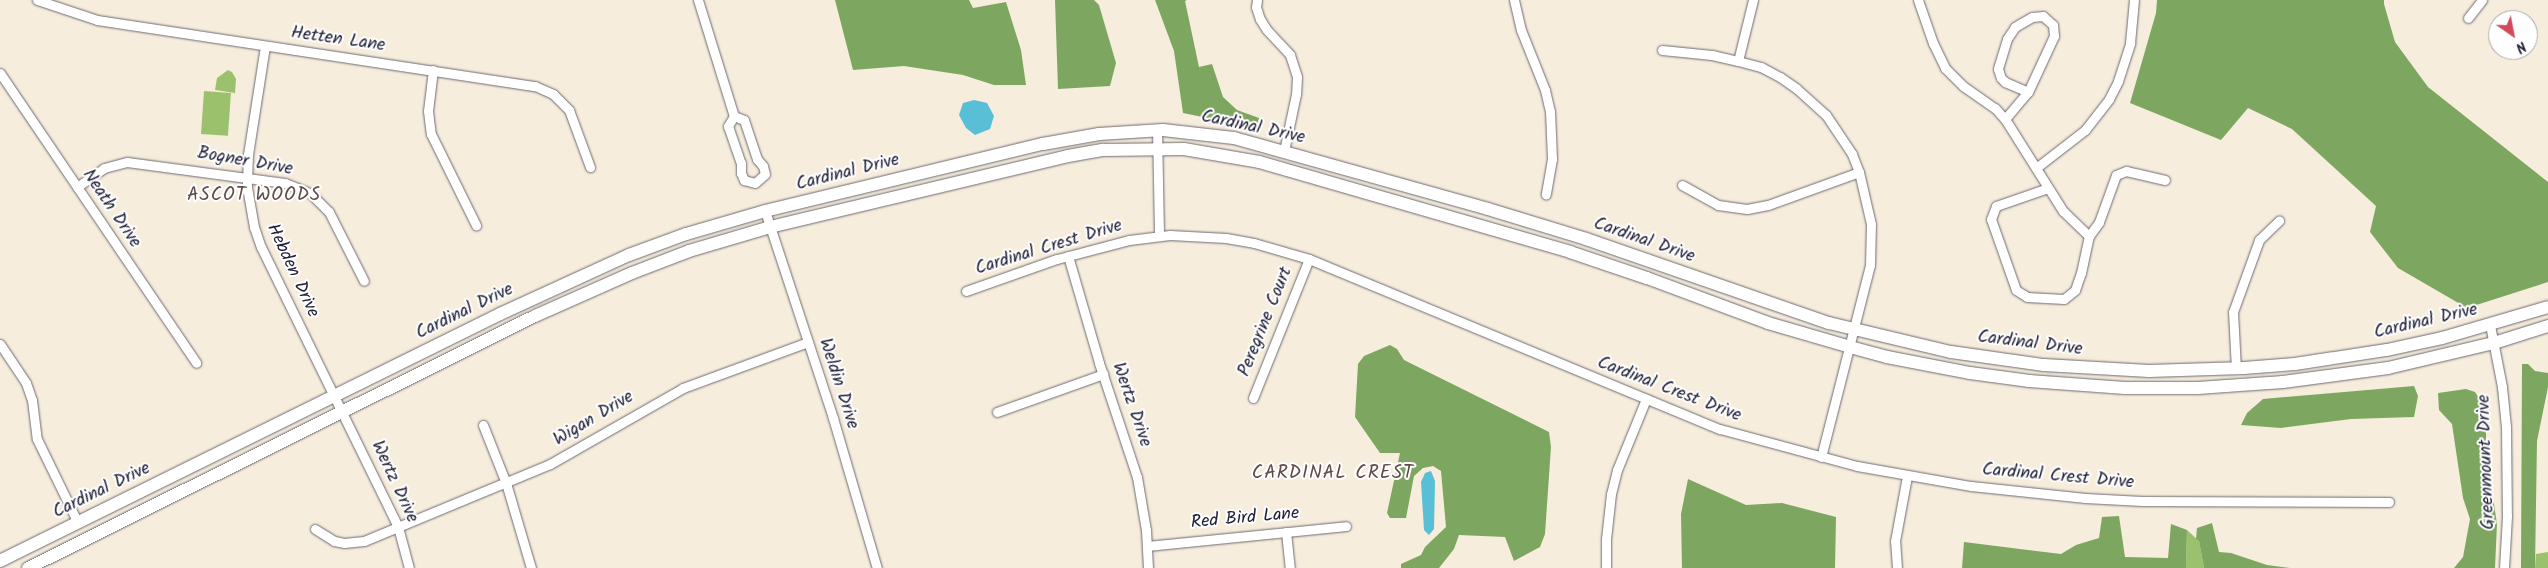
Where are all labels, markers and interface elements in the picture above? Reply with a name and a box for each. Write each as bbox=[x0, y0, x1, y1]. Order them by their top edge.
north arrow bbox=[2488, 10, 2538, 60]
street label: Hetten Lane bbox=[289, 23, 387, 57]
text: N bbox=[2511, 35, 2530, 58]
street label: Cardinal Drive bbox=[1199, 106, 1307, 150]
street label: Bogner Drive bbox=[196, 143, 294, 181]
street label: Cardinal Drive bbox=[794, 150, 902, 196]
street label: Neath Drive bbox=[77, 166, 145, 252]
district label: ASCOT WOODS bbox=[186, 185, 322, 207]
street label: Cardinal Drive bbox=[1591, 214, 1697, 268]
street label: Cardinal Crest Drive bbox=[973, 215, 1125, 281]
street label: Hebden Drive bbox=[261, 221, 323, 321]
street label: Peregrine Court bbox=[1234, 264, 1298, 380]
street label: Cardinal Drive bbox=[413, 279, 517, 345]
street label: Cardinal Drive bbox=[2372, 300, 2480, 344]
street label: Cardinal Drive bbox=[1976, 327, 2084, 361]
street label: Weldin Drive bbox=[813, 336, 863, 432]
street label: Cardinal Crest Drive bbox=[1594, 353, 1744, 427]
street label: Wertz Drive bbox=[1106, 360, 1156, 450]
street label: Wigan Drive bbox=[550, 387, 638, 451]
street label: Greenmount Drive bbox=[2474, 394, 2500, 530]
street label: Wertz Drive bbox=[366, 438, 422, 526]
street label: Cardinal Drive bbox=[50, 458, 154, 524]
street label: Cardinal Crest Drive bbox=[1981, 460, 2135, 494]
district label: CARDINAL CREST bbox=[1250, 463, 1416, 485]
street label: Red Bird Lane bbox=[1190, 504, 1300, 534]

